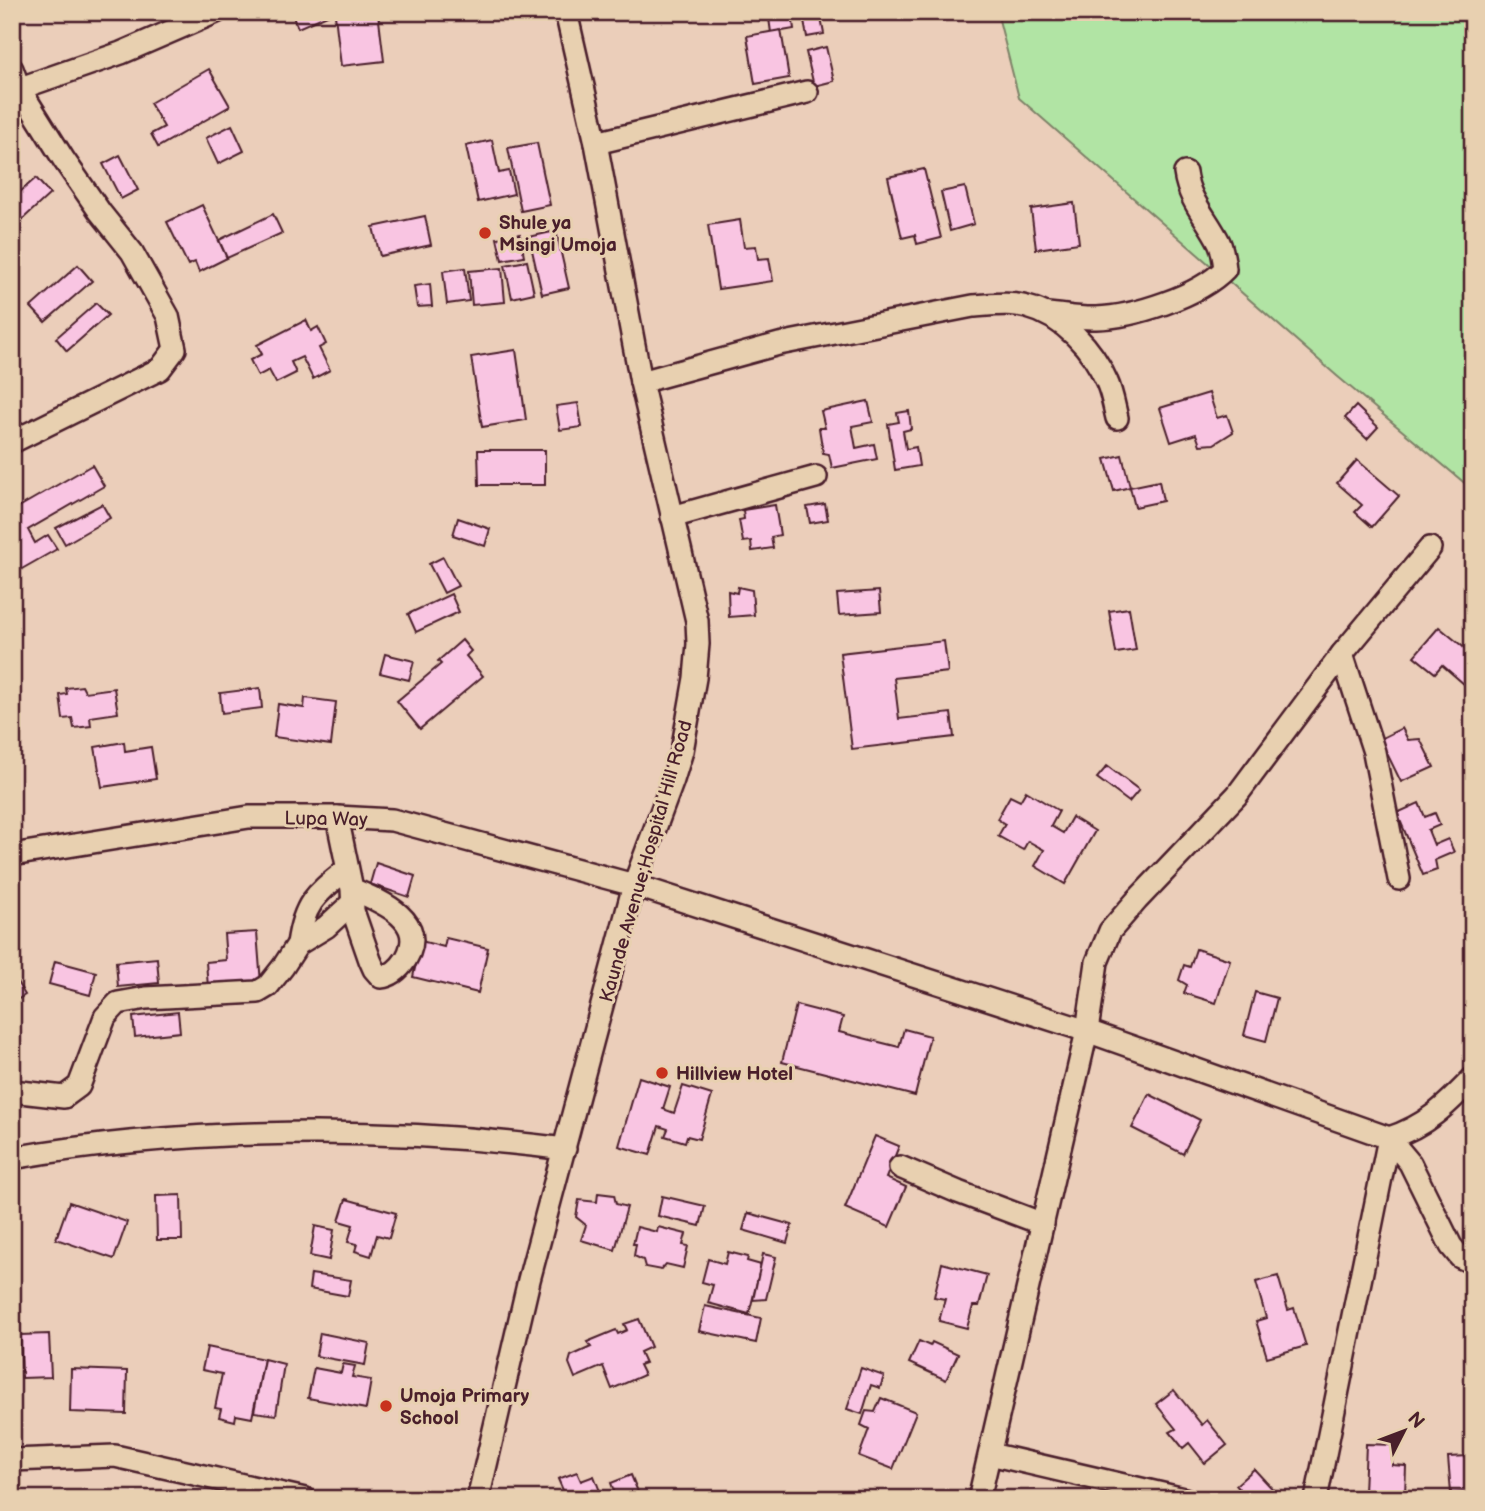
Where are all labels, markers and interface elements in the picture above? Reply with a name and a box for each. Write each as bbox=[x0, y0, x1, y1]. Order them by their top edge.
place label: Shule ya Msingi Umoja bbox=[499, 212, 617, 257]
marker: Shule ya Msingi Umoja bbox=[477, 225, 493, 241]
street label: Kaunde Avenue;Hospital Hill Road bbox=[595, 718, 698, 1005]
street label: Lupa Way bbox=[284, 807, 368, 832]
place label: Hillview Hotel bbox=[676, 1063, 793, 1086]
marker: Hillview Hotel bbox=[654, 1065, 670, 1081]
place label: Umoja Primary School bbox=[400, 1385, 530, 1430]
north arrow bbox=[1370, 1396, 1440, 1466]
marker: Umoja Primary School bbox=[378, 1398, 394, 1414]
text: N bbox=[1402, 1408, 1429, 1434]

